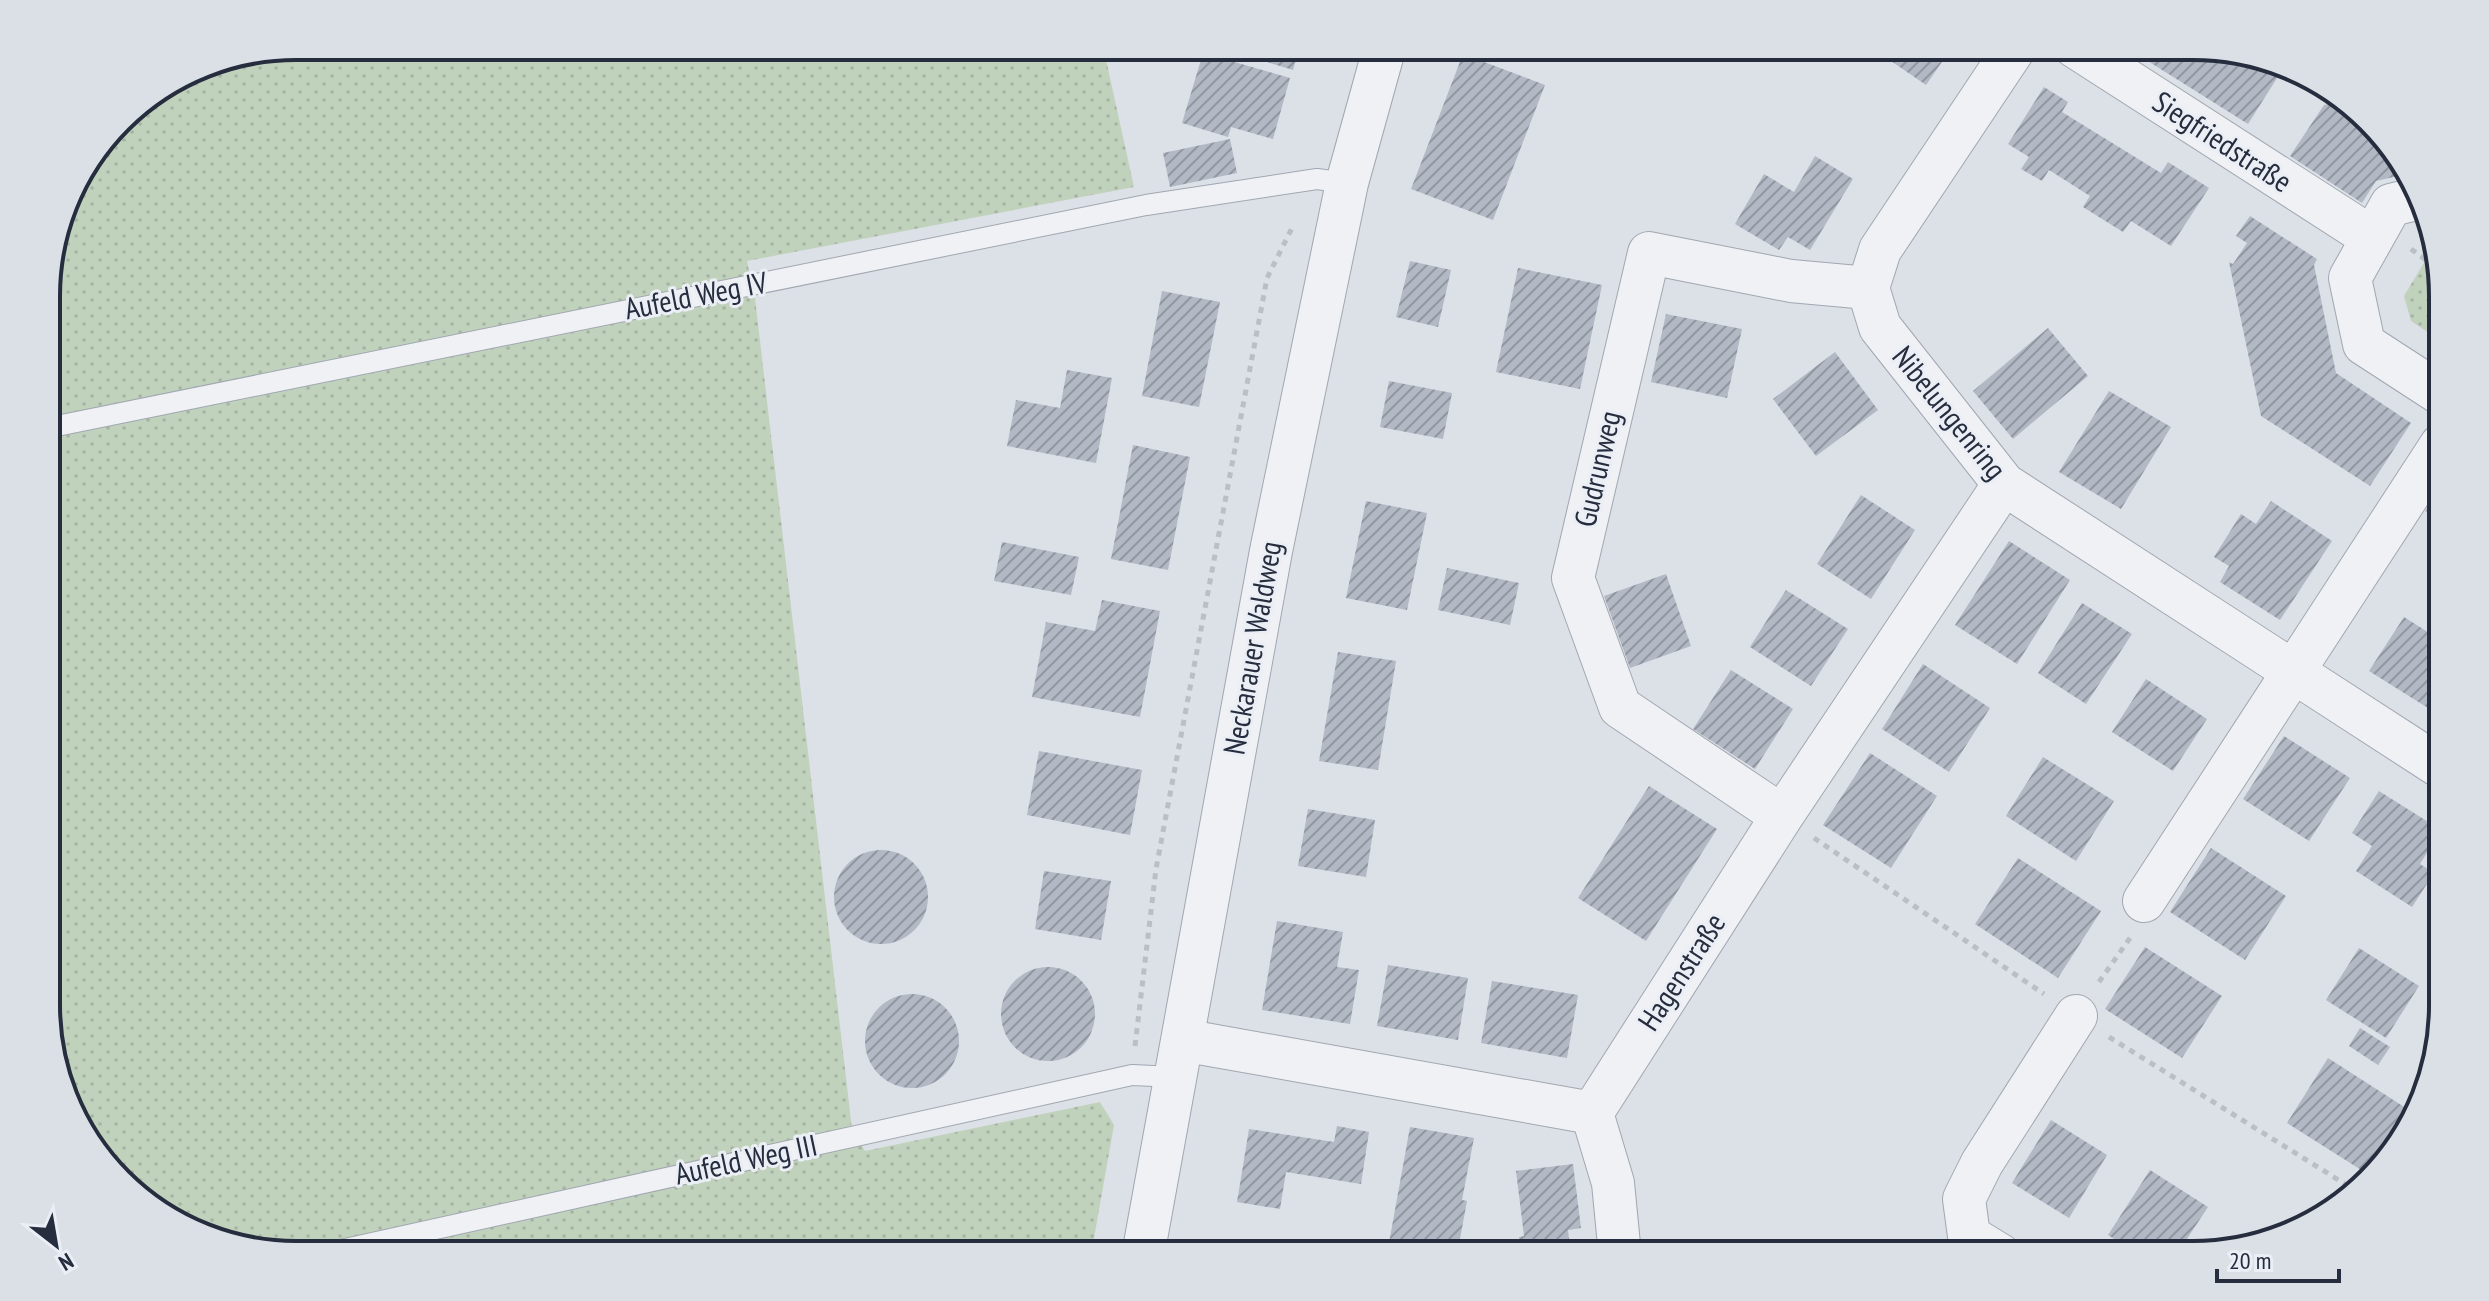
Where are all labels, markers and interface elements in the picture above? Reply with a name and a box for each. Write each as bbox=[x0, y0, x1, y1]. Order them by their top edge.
street label: Siegfriedstraße bbox=[2146, 81, 2300, 200]
street label: Aufeld Weg IV bbox=[621, 262, 770, 327]
street label: Nibelungenring bbox=[1884, 337, 2016, 487]
street label: Gudrunweg bbox=[1564, 407, 1629, 530]
street label: Neckarauer Waldweg bbox=[1214, 538, 1289, 757]
street label: Hagenstraße bbox=[1628, 905, 1733, 1037]
street label: Aufeld Weg III bbox=[671, 1124, 820, 1193]
north arrow bbox=[16, 1205, 96, 1285]
scale bar bbox=[2217, 1233, 2339, 1283]
text: 20 m bbox=[2229, 1245, 2271, 1276]
text: N bbox=[54, 1247, 79, 1277]

